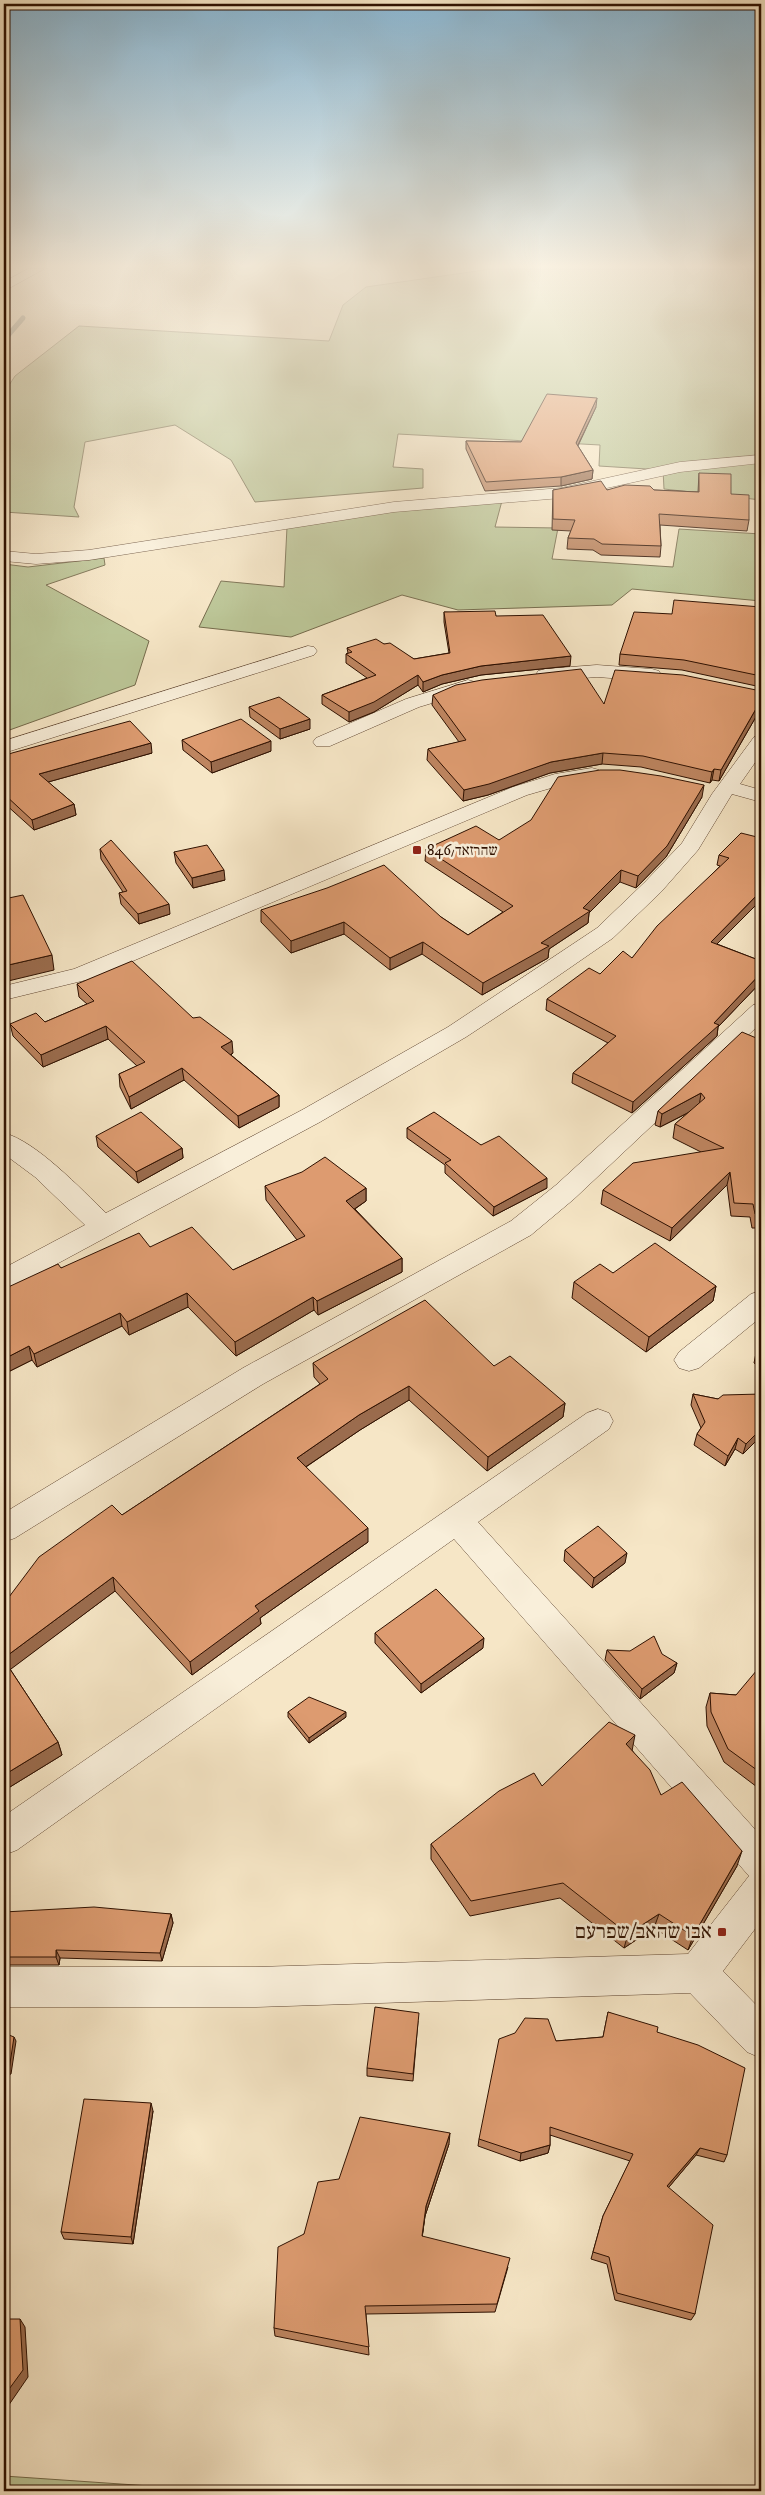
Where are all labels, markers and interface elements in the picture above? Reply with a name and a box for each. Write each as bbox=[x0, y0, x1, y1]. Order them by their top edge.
place label: 846/שהרזאד bbox=[427, 841, 498, 860]
marker: 846/שהרזאד bbox=[411, 844, 423, 856]
place label: אבו שהאב/שפרעם bbox=[575, 1919, 712, 1945]
marker: אבו שהאב/שפרעם bbox=[716, 1926, 728, 1938]

